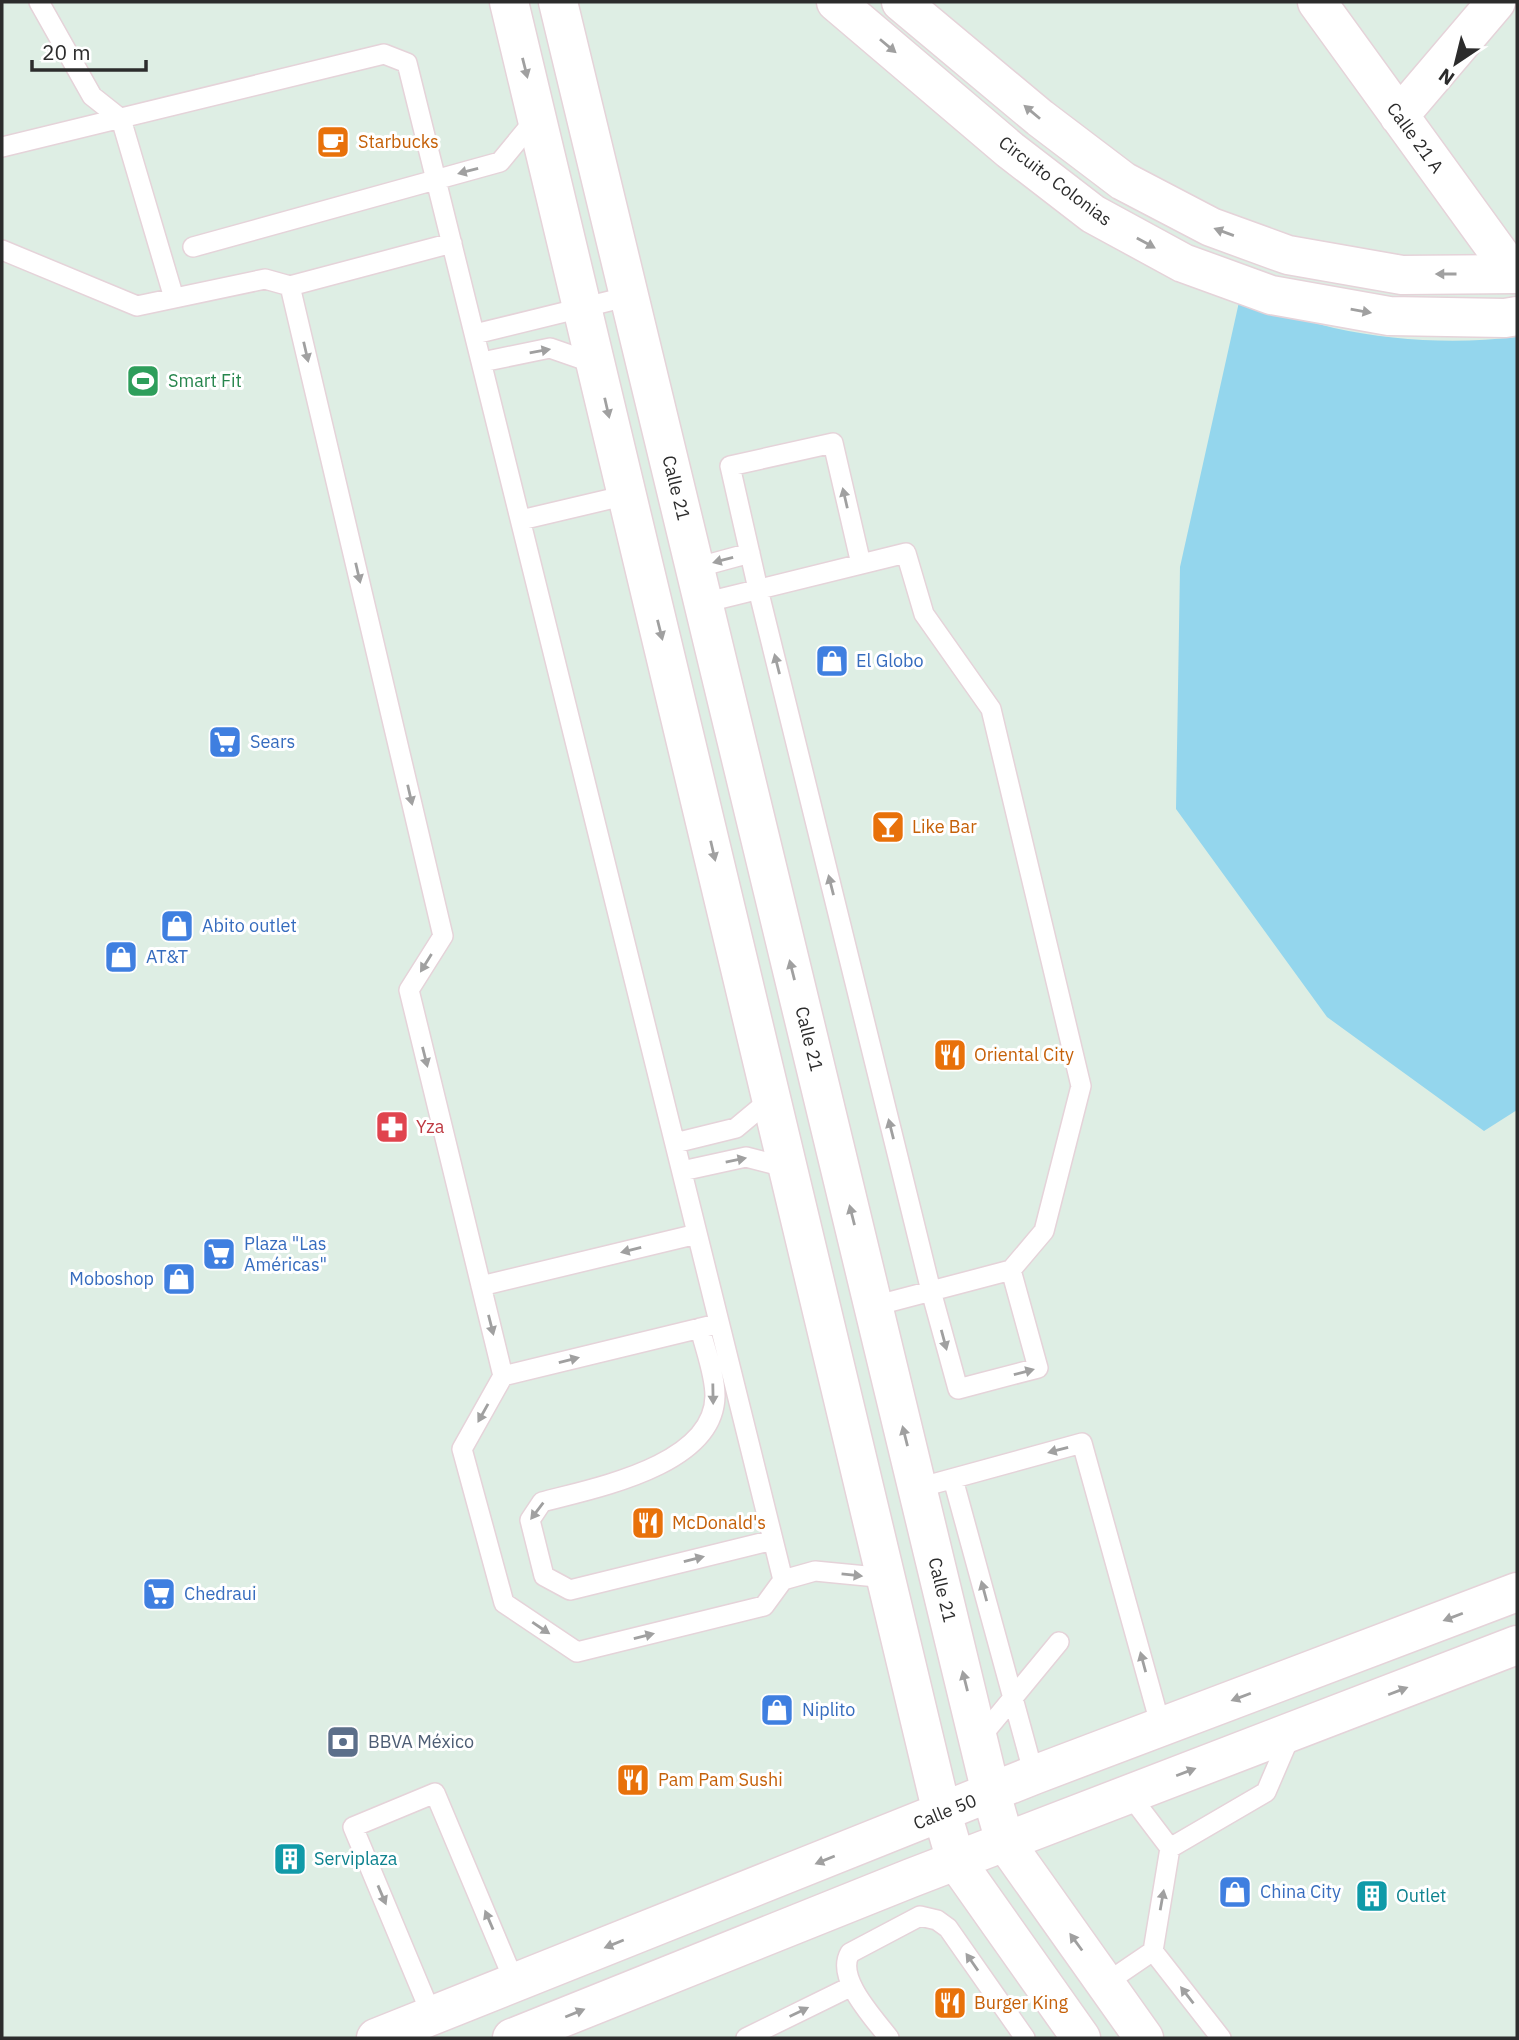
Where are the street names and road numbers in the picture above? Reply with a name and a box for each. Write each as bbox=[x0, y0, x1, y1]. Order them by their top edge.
street label: Calle 21 A bbox=[1382, 98, 1449, 178]
street label: Circuito Colonias bbox=[994, 131, 1116, 231]
street label: Calle 21 bbox=[657, 453, 696, 523]
street label: Calle 21 bbox=[790, 1004, 829, 1074]
street label: Calle 21 bbox=[923, 1555, 962, 1625]
street label: Calle 50 bbox=[910, 1788, 980, 1835]

